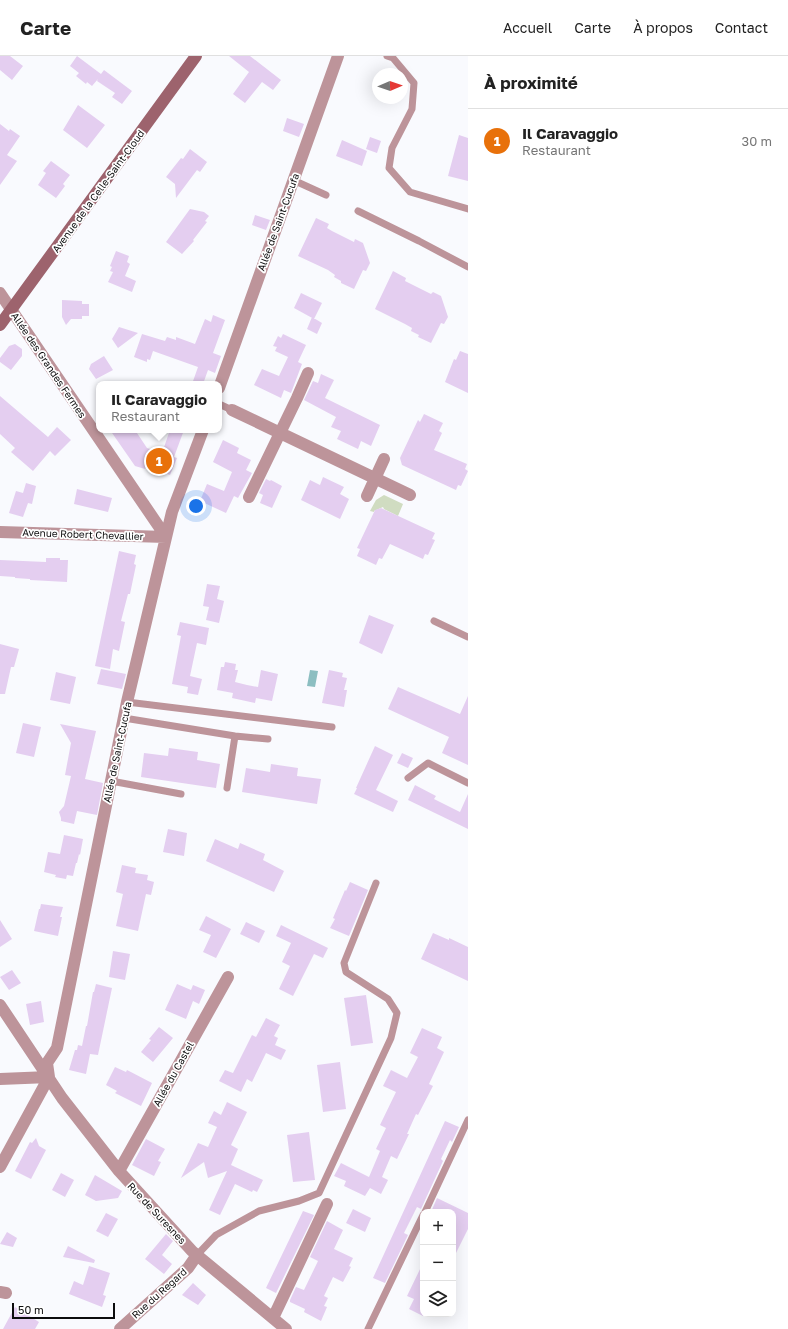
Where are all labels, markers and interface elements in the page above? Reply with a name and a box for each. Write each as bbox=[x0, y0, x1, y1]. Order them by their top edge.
text: Carte bbox=[20, 16, 71, 39]
text: Accueil bbox=[503, 19, 552, 36]
text: Carte bbox=[574, 19, 611, 36]
text: À propos bbox=[633, 19, 693, 36]
text: Contact bbox=[715, 19, 768, 36]
north arrow bbox=[372, 68, 408, 104]
text: À proximité bbox=[484, 72, 578, 93]
text: Il Caravaggio bbox=[522, 124, 618, 142]
street label: Avenue de la Celle-Saint-Cloud bbox=[49, 127, 147, 255]
text: 1 bbox=[494, 133, 500, 149]
text: 30 m bbox=[742, 133, 772, 149]
text: Restaurant bbox=[522, 142, 591, 158]
street label: Allée de Saint-Cucufa bbox=[255, 171, 301, 273]
street label: Allée des Grandes Fermes bbox=[9, 310, 89, 420]
popup bbox=[96, 381, 222, 433]
text: Il Caravaggio bbox=[111, 390, 207, 408]
text: Restaurant bbox=[111, 408, 180, 424]
pin: 1 bbox=[146, 446, 172, 476]
your location bbox=[186, 496, 206, 516]
street label: Avenue Robert Chevallier bbox=[22, 526, 144, 542]
street label: Allée de Saint-Cucufa bbox=[100, 700, 134, 804]
street label: Allée du Castel bbox=[150, 1039, 196, 1109]
street label: Rue de Suresnes bbox=[125, 1180, 189, 1246]
map controls bbox=[420, 1209, 456, 1317]
button: + bbox=[420, 1209, 456, 1245]
button: − bbox=[420, 1245, 456, 1281]
street label: Rue du Regard bbox=[129, 1265, 189, 1321]
button: layers bbox=[420, 1281, 456, 1317]
scale bar bbox=[12, 1301, 115, 1320]
text: 50 m bbox=[18, 1303, 44, 1316]

